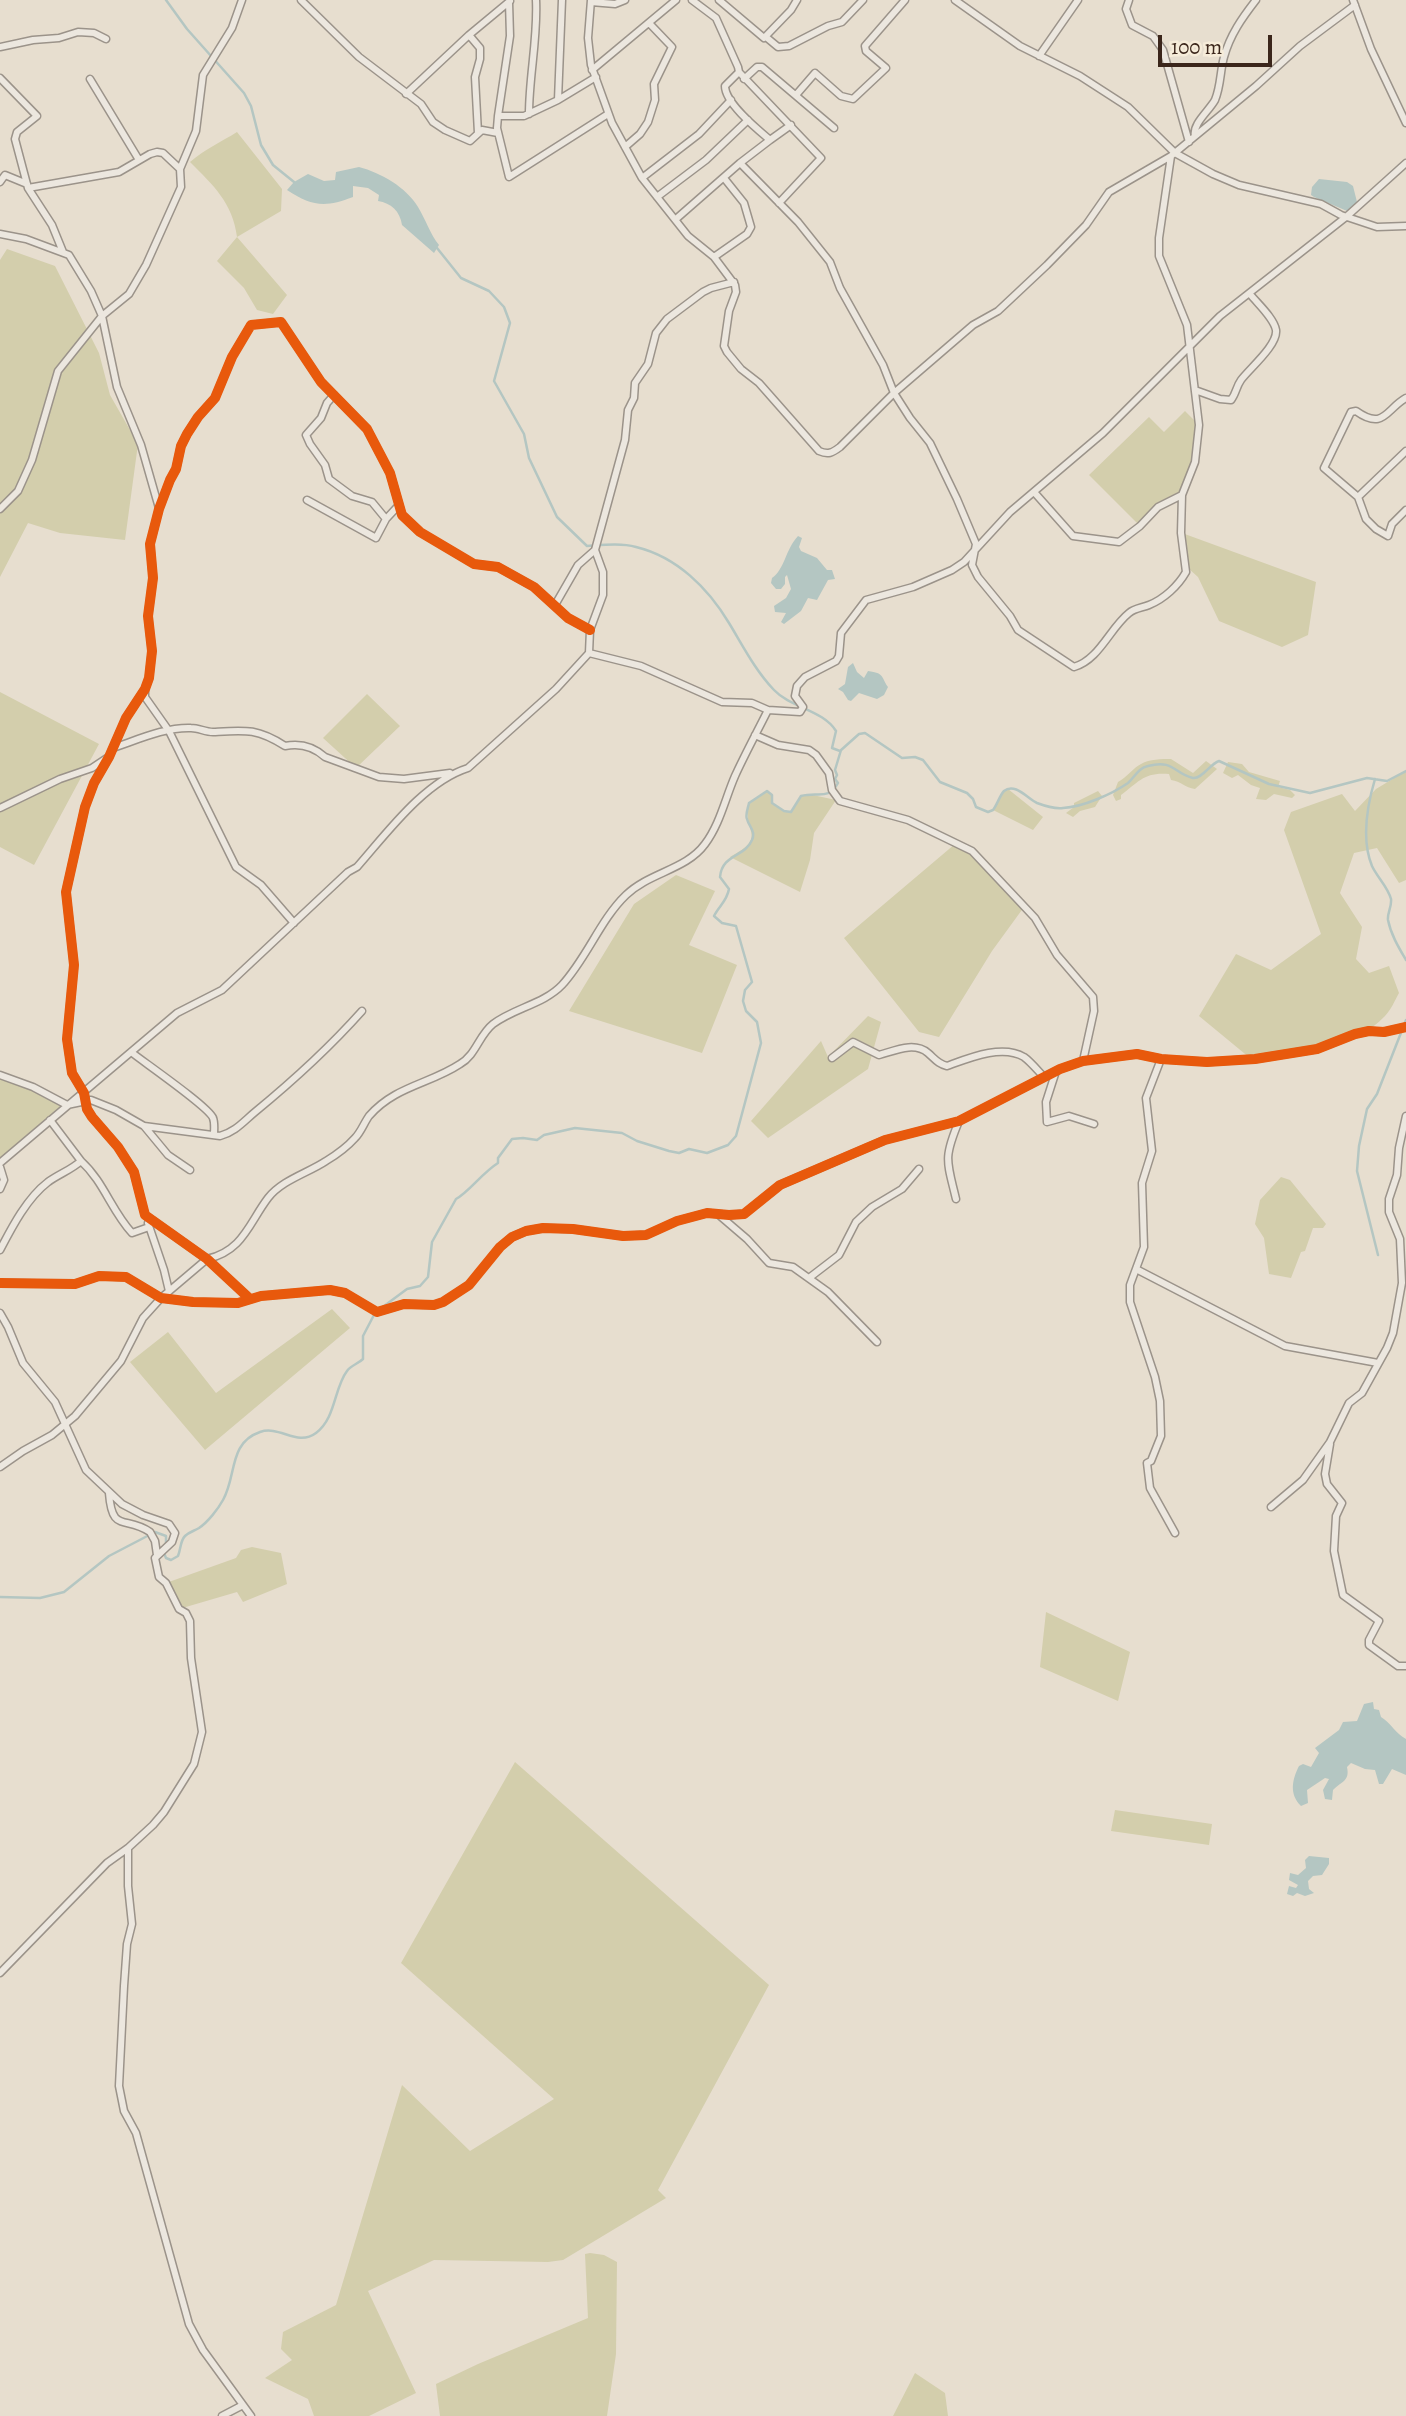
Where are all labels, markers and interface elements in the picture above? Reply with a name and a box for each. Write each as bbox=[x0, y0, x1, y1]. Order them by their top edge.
scale bar bbox=[1161, 21, 1275, 65]
text: 100 m bbox=[1171, 33, 1222, 61]

